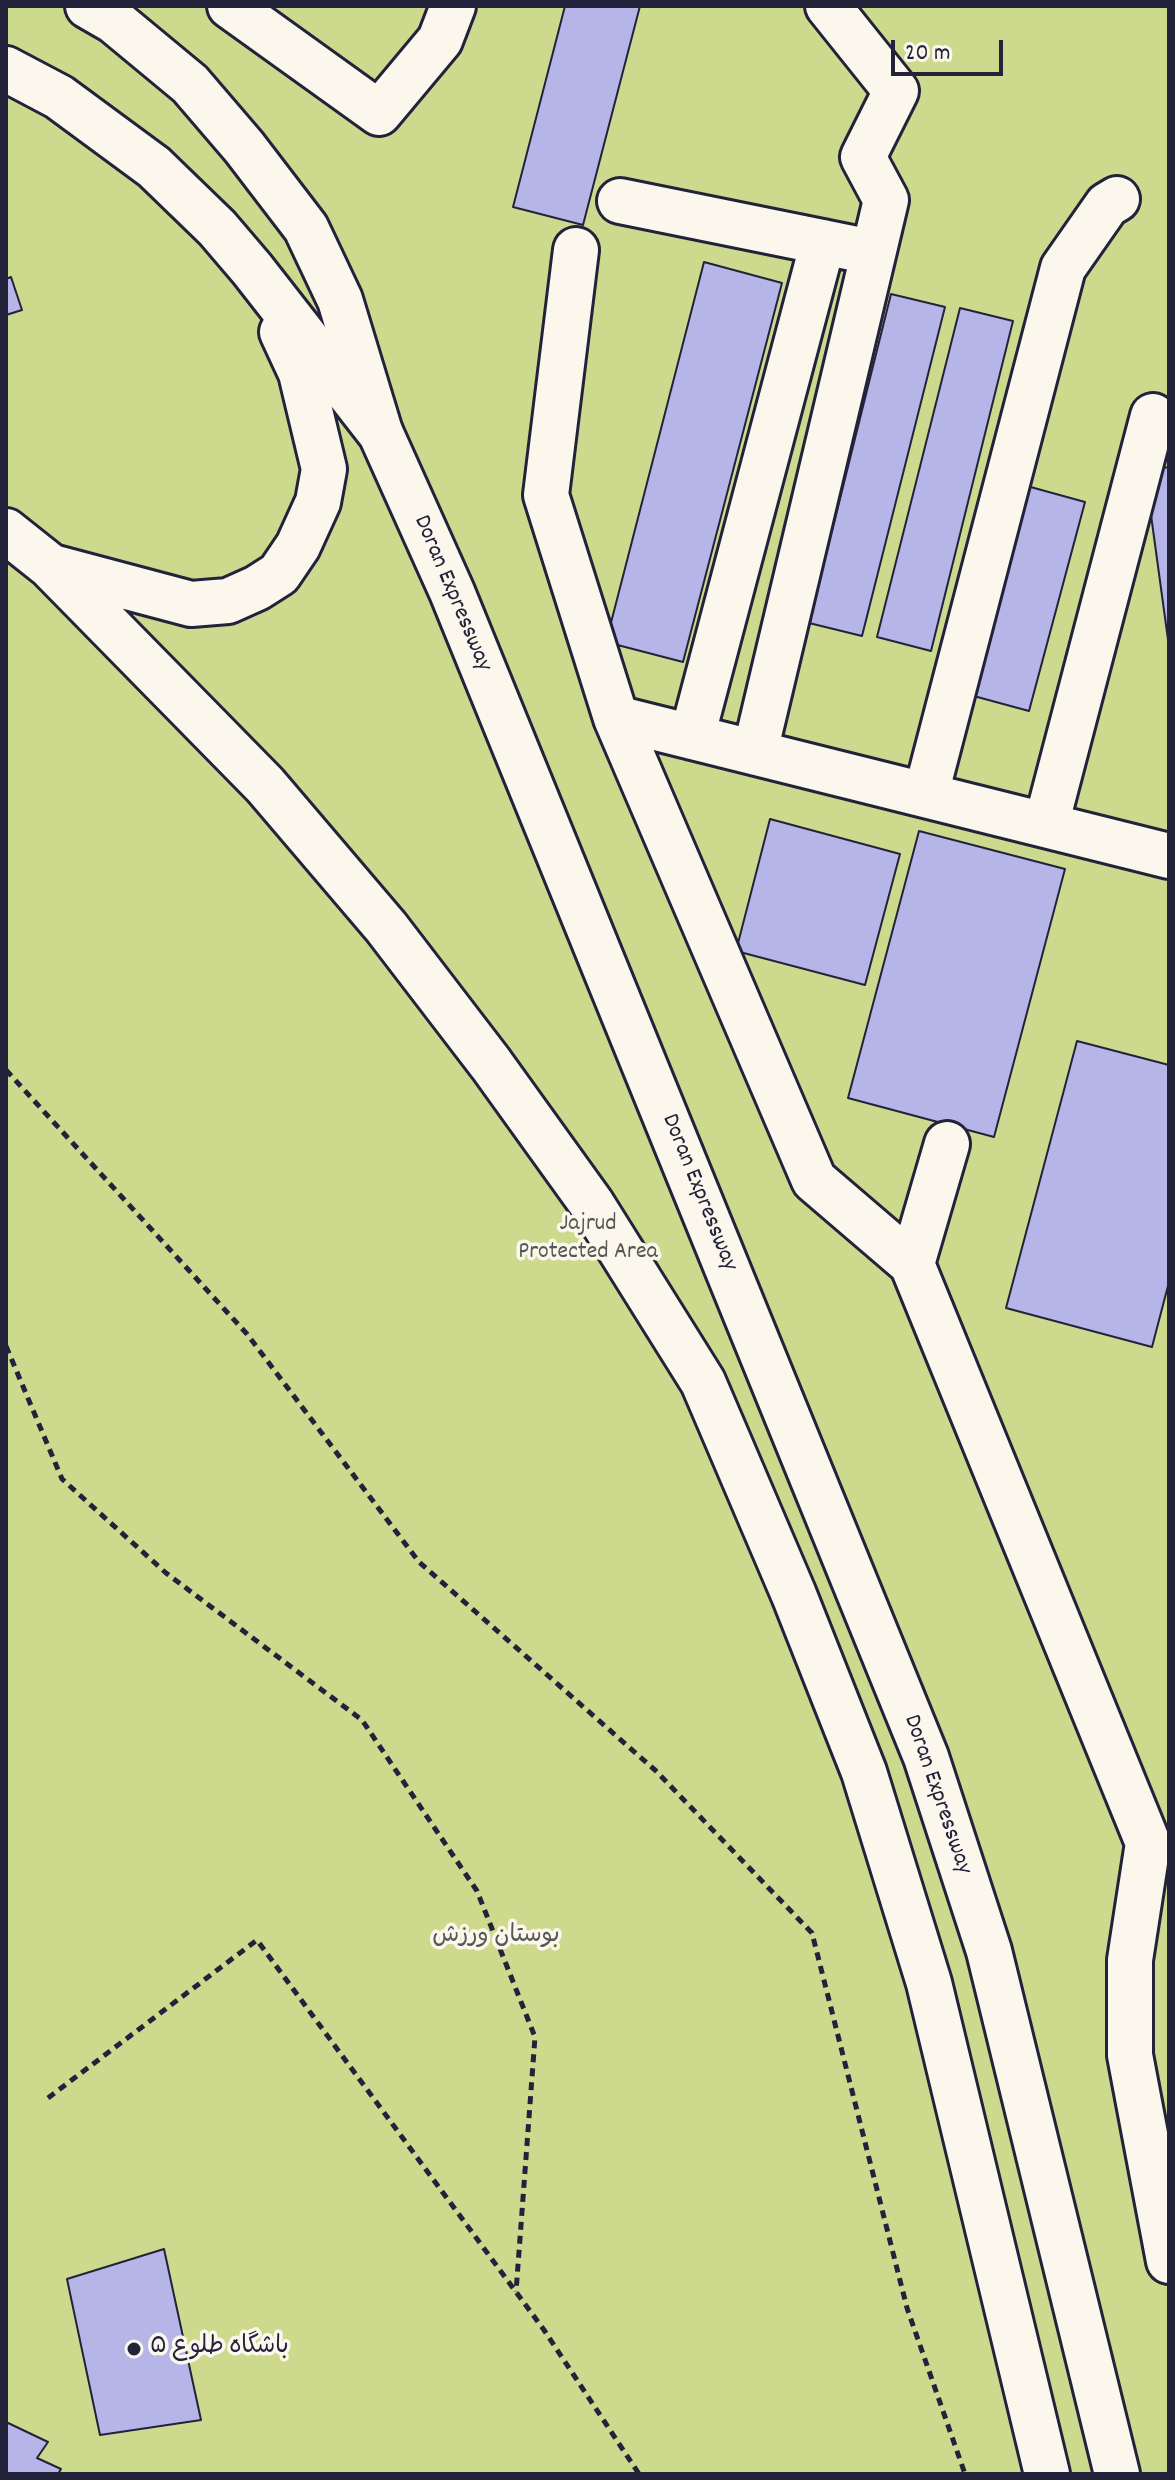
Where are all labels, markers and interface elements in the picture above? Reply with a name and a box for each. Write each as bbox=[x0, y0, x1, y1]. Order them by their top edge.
scale bar bbox=[895, 24, 1007, 74]
text: 20 m bbox=[905, 37, 951, 71]
street label: Doran Expressway bbox=[405, 512, 497, 676]
street label: Doran Expressway bbox=[653, 1110, 743, 1276]
park label: Jajrud Protected Area bbox=[518, 1212, 658, 1268]
street label: Doran Expressway bbox=[895, 1711, 977, 1879]
park label: بوستان ورزش bbox=[432, 1924, 560, 1952]
place label: باشگاه طلوع ۵ bbox=[150, 2335, 289, 2363]
marker: باشگاه طلوع ۵ bbox=[125, 2340, 143, 2358]

